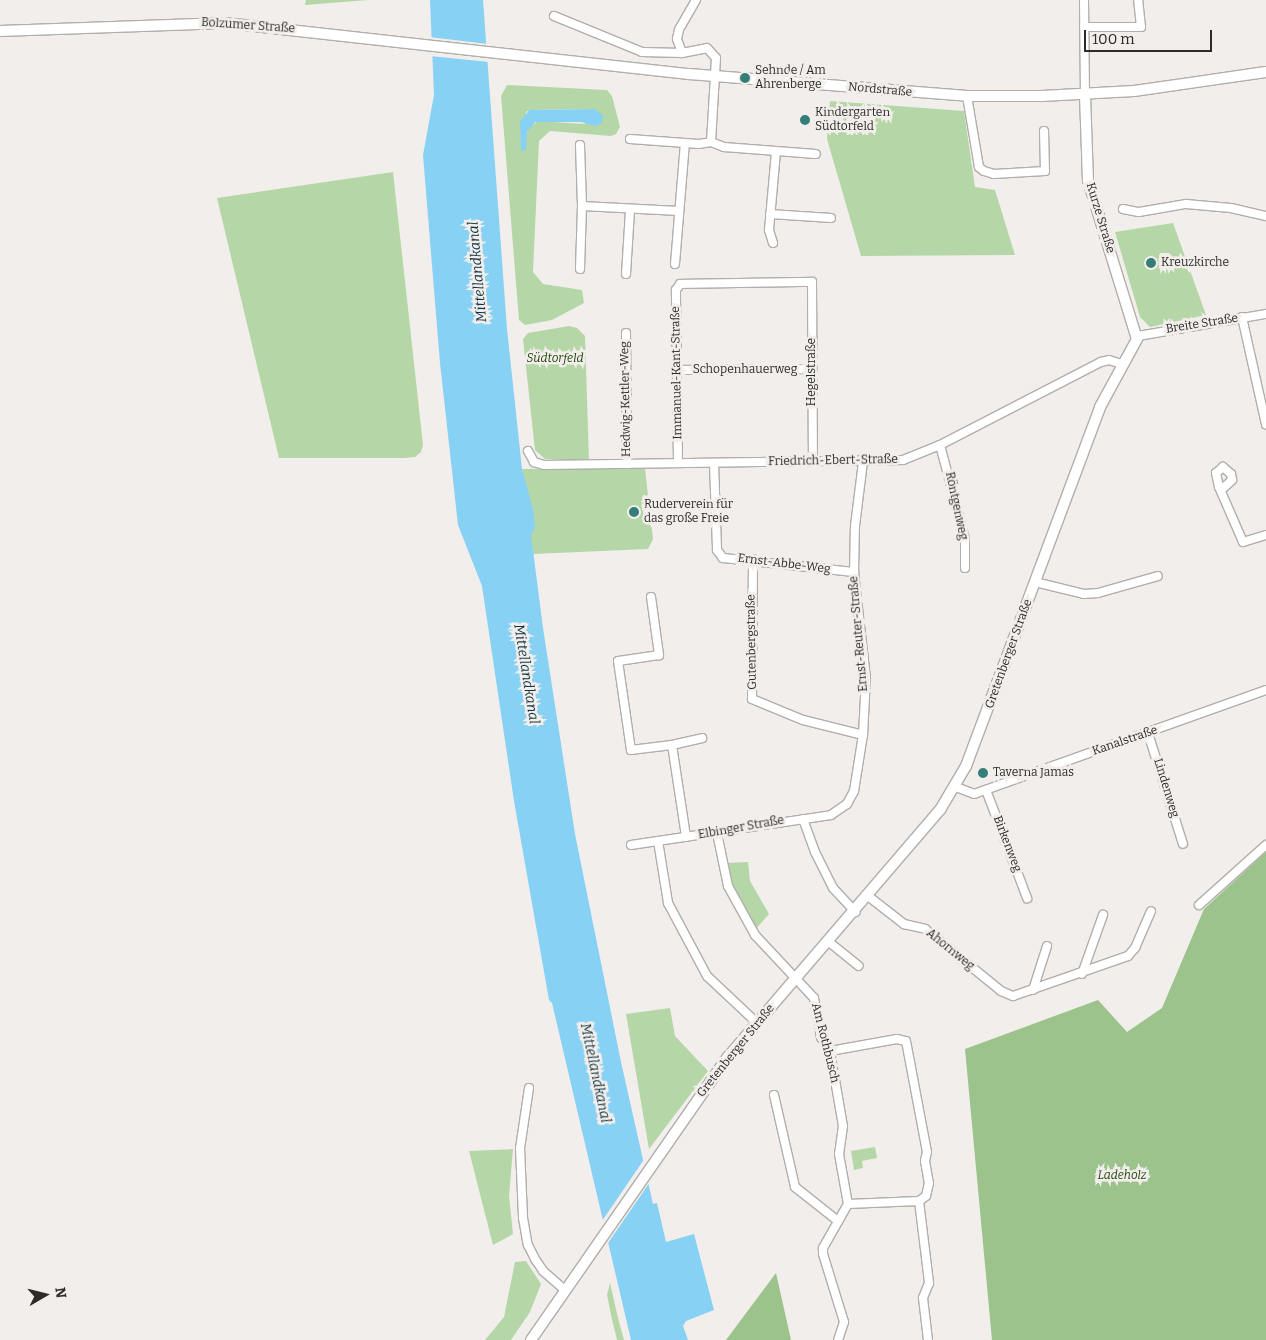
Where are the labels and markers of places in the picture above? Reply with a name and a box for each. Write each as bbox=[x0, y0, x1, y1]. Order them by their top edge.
place label: Sehnde / Am Ahrenberge bbox=[755, 64, 826, 92]
marker: Sehnde / Am Ahrenberge bbox=[739, 72, 751, 84]
place label: Kindergarten Südtorfeld bbox=[815, 106, 890, 134]
marker: Kindergarten Südtorfeld bbox=[799, 114, 811, 126]
place label: Kreuzkirche bbox=[1161, 256, 1229, 270]
marker: Kreuzkirche bbox=[1145, 257, 1157, 269]
place label: Ruderverein für das große Freie bbox=[644, 498, 733, 526]
marker: Ruderverein für das große Freie bbox=[628, 506, 640, 518]
place label: Taverna Jamas bbox=[993, 766, 1074, 780]
marker: Taverna Jamas bbox=[977, 767, 989, 779]

